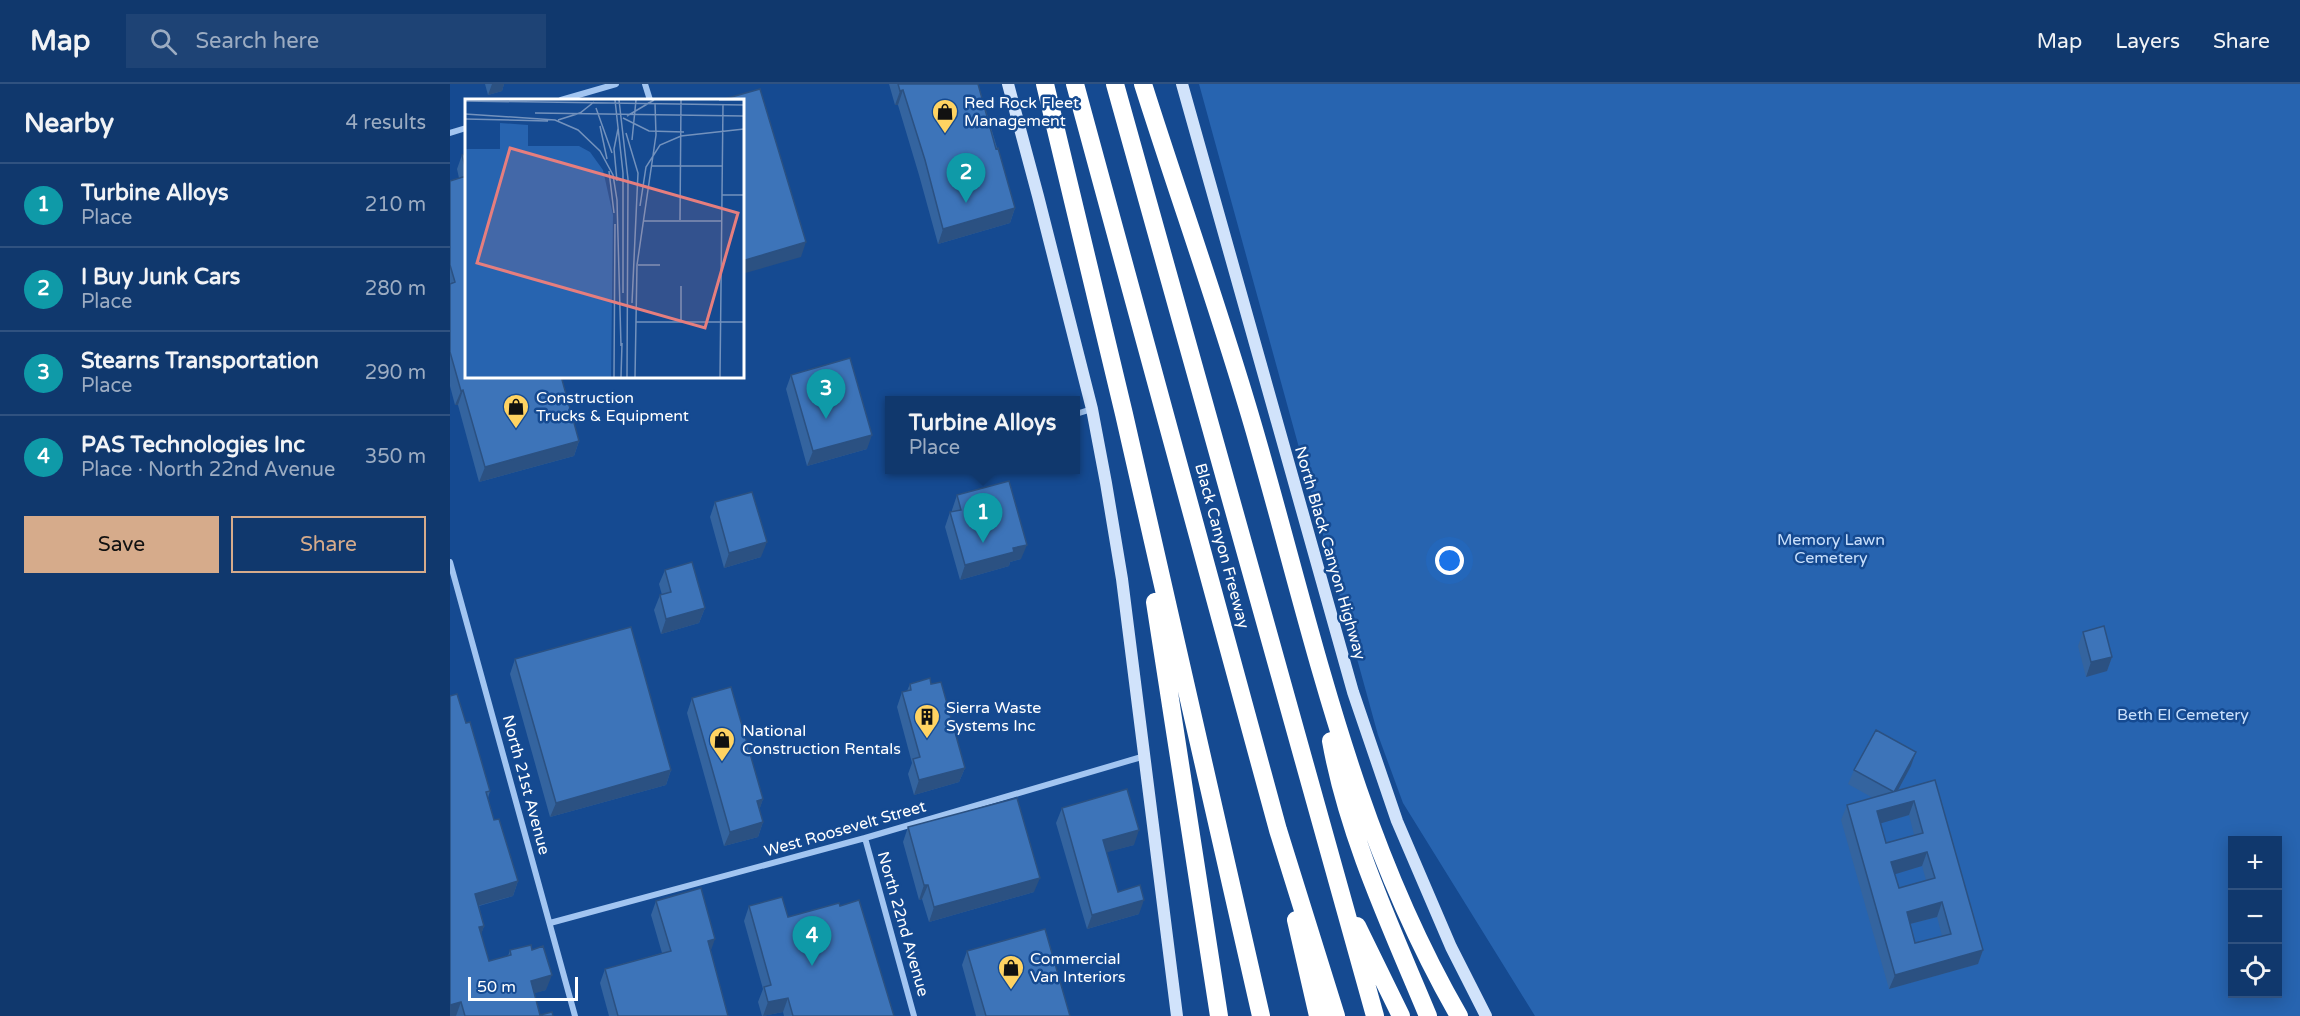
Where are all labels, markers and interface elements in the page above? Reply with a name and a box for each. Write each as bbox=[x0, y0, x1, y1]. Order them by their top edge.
search box bbox=[126, 14, 546, 68]
text: Map bbox=[30, 24, 90, 58]
icon: search bbox=[147, 25, 180, 58]
text: Search here bbox=[195, 28, 319, 54]
text: Map bbox=[2037, 29, 2082, 54]
text: Layers bbox=[2115, 29, 2180, 54]
text: Share bbox=[2213, 29, 2270, 54]
place label: Red Rock Fleet Management bbox=[964, 93, 1079, 131]
shop icon: Red Rock Fleet Management bbox=[930, 97, 960, 135]
inset map bbox=[465, 99, 744, 378]
text: Nearby bbox=[24, 108, 114, 139]
text: 4 results bbox=[346, 111, 426, 135]
pin: 2 bbox=[946, 154, 986, 203]
text: Turbine Alloys bbox=[81, 180, 229, 206]
text: 1 bbox=[37, 193, 50, 217]
text: 210 m bbox=[365, 193, 426, 217]
text: Place bbox=[81, 206, 132, 230]
text: I Buy Junk Cars bbox=[81, 264, 240, 290]
text: 2 bbox=[37, 277, 50, 301]
text: 280 m bbox=[365, 277, 426, 301]
text: Place bbox=[81, 290, 132, 314]
text: Stearns Transportation bbox=[81, 348, 319, 374]
text: 3 bbox=[37, 361, 50, 385]
text: 290 m bbox=[365, 361, 426, 385]
pin: 3 bbox=[806, 370, 845, 419]
text: Place bbox=[81, 374, 132, 398]
place label: Construction Trucks & Equipment bbox=[536, 388, 689, 426]
shop icon: Construction Trucks & Equipment bbox=[501, 392, 531, 430]
popup bbox=[885, 396, 1080, 474]
text: Turbine Alloys bbox=[909, 410, 1056, 436]
text: PAS Technologies Inc bbox=[81, 432, 305, 458]
text: Place bbox=[909, 436, 960, 460]
street label: North Black Canyon Highway bbox=[1290, 444, 1370, 663]
text: 4 bbox=[37, 445, 50, 469]
text: 350 m bbox=[365, 445, 426, 469]
text: Place · North 22nd Avenue bbox=[81, 458, 335, 482]
street label: Black Canyon Freeway bbox=[1190, 461, 1254, 631]
pin: 1 bbox=[964, 494, 1002, 543]
button: Save bbox=[24, 516, 219, 573]
button: Share bbox=[231, 516, 426, 573]
park label: Memory Lawn Cemetery bbox=[1777, 530, 1885, 568]
your location bbox=[1435, 546, 1464, 575]
place label: Sierra Waste Systems Inc bbox=[946, 698, 1041, 736]
building icon: Sierra Waste Systems Inc bbox=[912, 702, 942, 740]
park label: Beth El Cemetery bbox=[2117, 705, 2249, 725]
street label: North 21st Avenue bbox=[498, 713, 554, 857]
place label: National Construction Rentals bbox=[742, 721, 901, 759]
shop icon: National Construction Rentals bbox=[707, 725, 737, 763]
street label: West Roosevelt Street bbox=[762, 796, 928, 862]
map controls bbox=[2228, 836, 2282, 998]
button: + bbox=[2228, 836, 2282, 890]
street label: North 22nd Avenue bbox=[873, 849, 933, 999]
button: − bbox=[2228, 890, 2282, 944]
pin: 4 bbox=[792, 916, 832, 966]
button: locate bbox=[2228, 944, 2282, 998]
place label: Commercial Van Interiors bbox=[1030, 949, 1126, 987]
shop icon: Commercial Van Interiors bbox=[996, 953, 1026, 991]
scale bar bbox=[468, 974, 578, 1002]
text: 50 m bbox=[477, 977, 516, 997]

